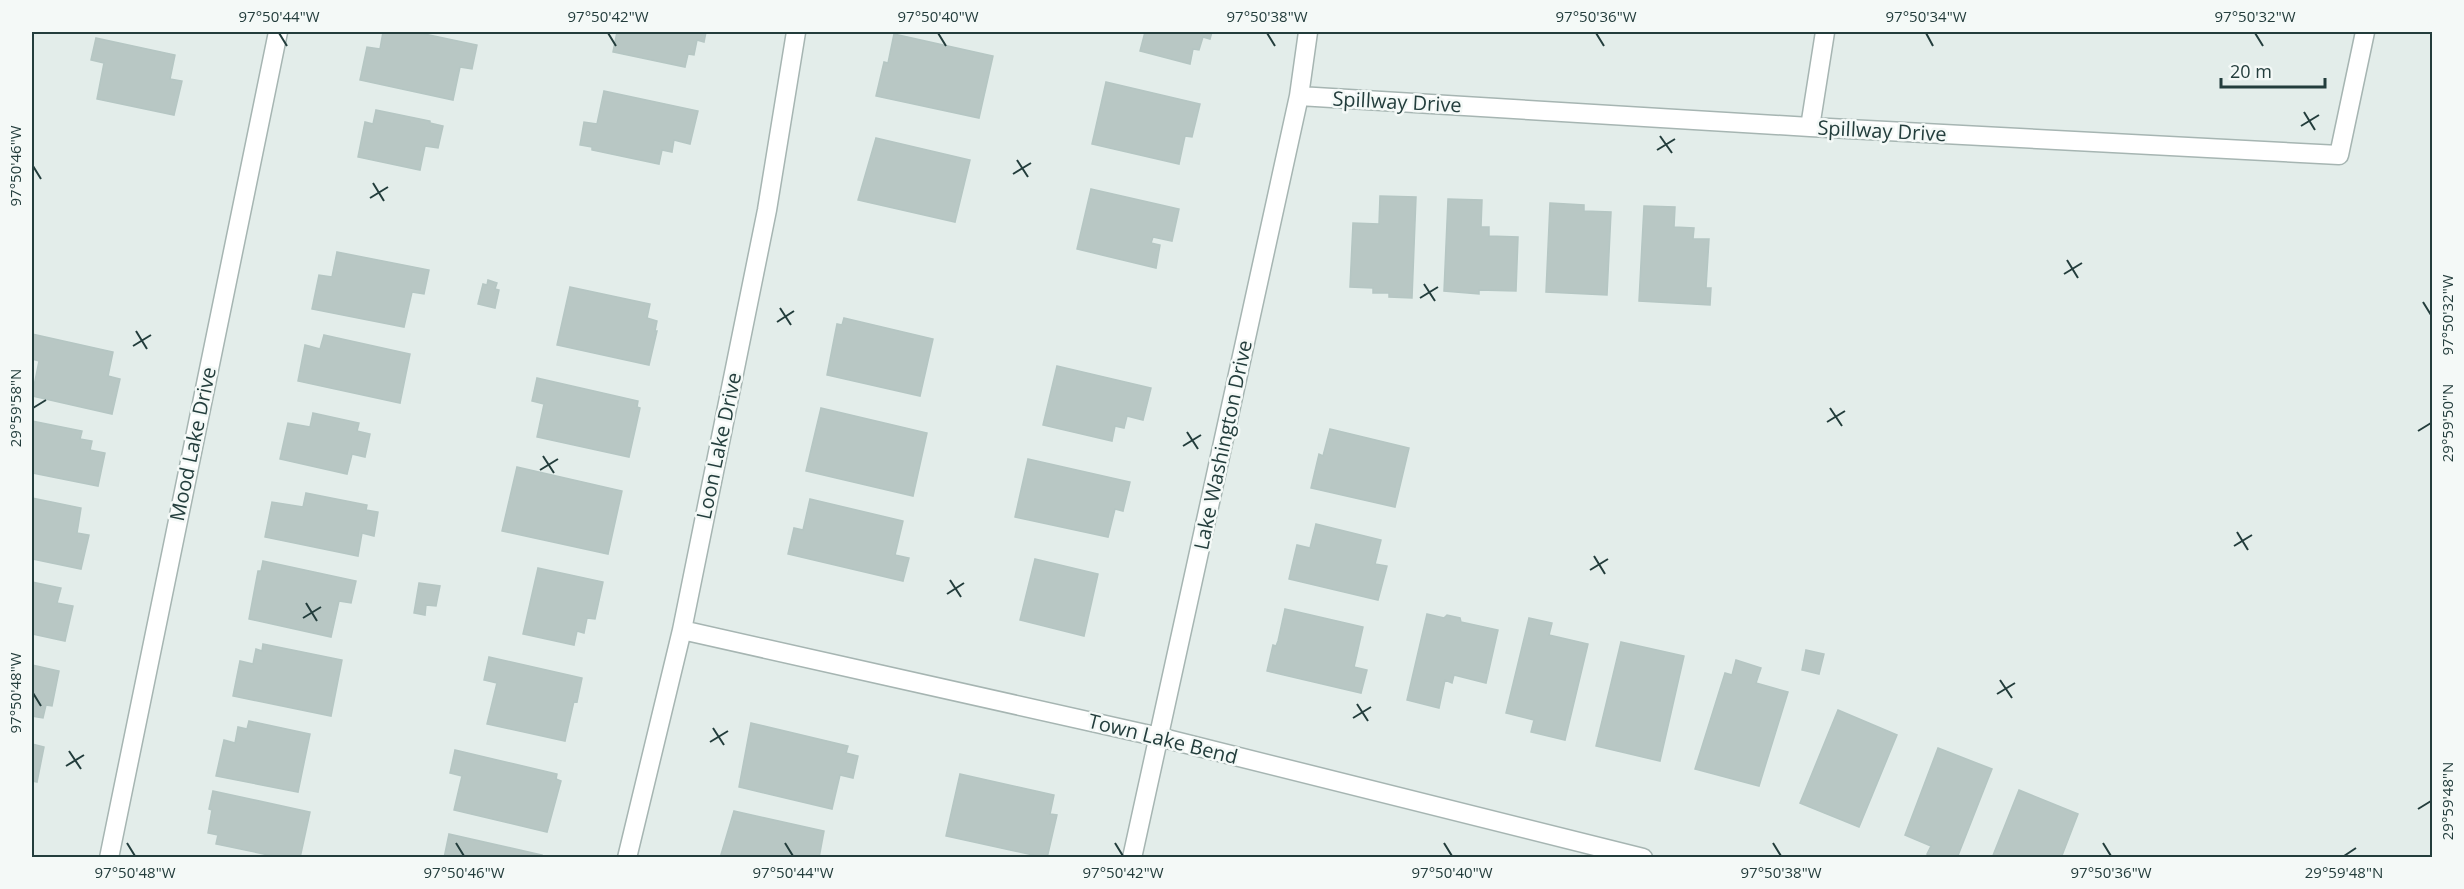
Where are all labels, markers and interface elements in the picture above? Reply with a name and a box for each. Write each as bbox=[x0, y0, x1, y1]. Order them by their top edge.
text: 97°50'44"W bbox=[239, 6, 320, 26]
text: 97°50'42"W bbox=[568, 6, 649, 26]
text: 97°50'40"W bbox=[898, 6, 979, 26]
text: 97°50'38"W bbox=[1227, 6, 1308, 26]
text: 97°50'36"W bbox=[1556, 6, 1637, 26]
text: 97°50'34"W bbox=[1886, 6, 1967, 26]
text: 97°50'32"W bbox=[2215, 6, 2296, 26]
scale bar bbox=[2221, 51, 2324, 89]
text: 20 m bbox=[2230, 59, 2272, 83]
street label: Spillway Drive bbox=[1332, 85, 1462, 118]
street label: Spillway Drive bbox=[1817, 114, 1947, 147]
text: 97°50'46"W bbox=[5, 125, 25, 207]
text: 97°50'32"W bbox=[2437, 274, 2457, 356]
street label: Lake Washington Drive bbox=[1187, 338, 1258, 552]
street label: Mood Lake Drive bbox=[163, 364, 222, 523]
text: 29°59'58"N bbox=[5, 369, 25, 447]
street label: Loon Lake Drive bbox=[690, 370, 747, 522]
text: 29°59'50"N bbox=[2437, 384, 2457, 462]
text: 97°50'48"W bbox=[5, 652, 25, 734]
street label: Town Lake Bend bbox=[1086, 707, 1241, 770]
text: 29°59'48"N bbox=[2437, 762, 2457, 840]
text: 97°50'48"W bbox=[95, 862, 176, 882]
text: 97°50'46"W bbox=[424, 862, 505, 882]
text: 97°50'44"W bbox=[753, 862, 834, 882]
text: 97°50'42"W bbox=[1083, 862, 1164, 882]
text: 97°50'40"W bbox=[1412, 862, 1493, 882]
text: 97°50'38"W bbox=[1741, 862, 1822, 882]
text: 97°50'36"W bbox=[2071, 862, 2152, 882]
text: 29°59'48"N bbox=[2305, 862, 2383, 882]

